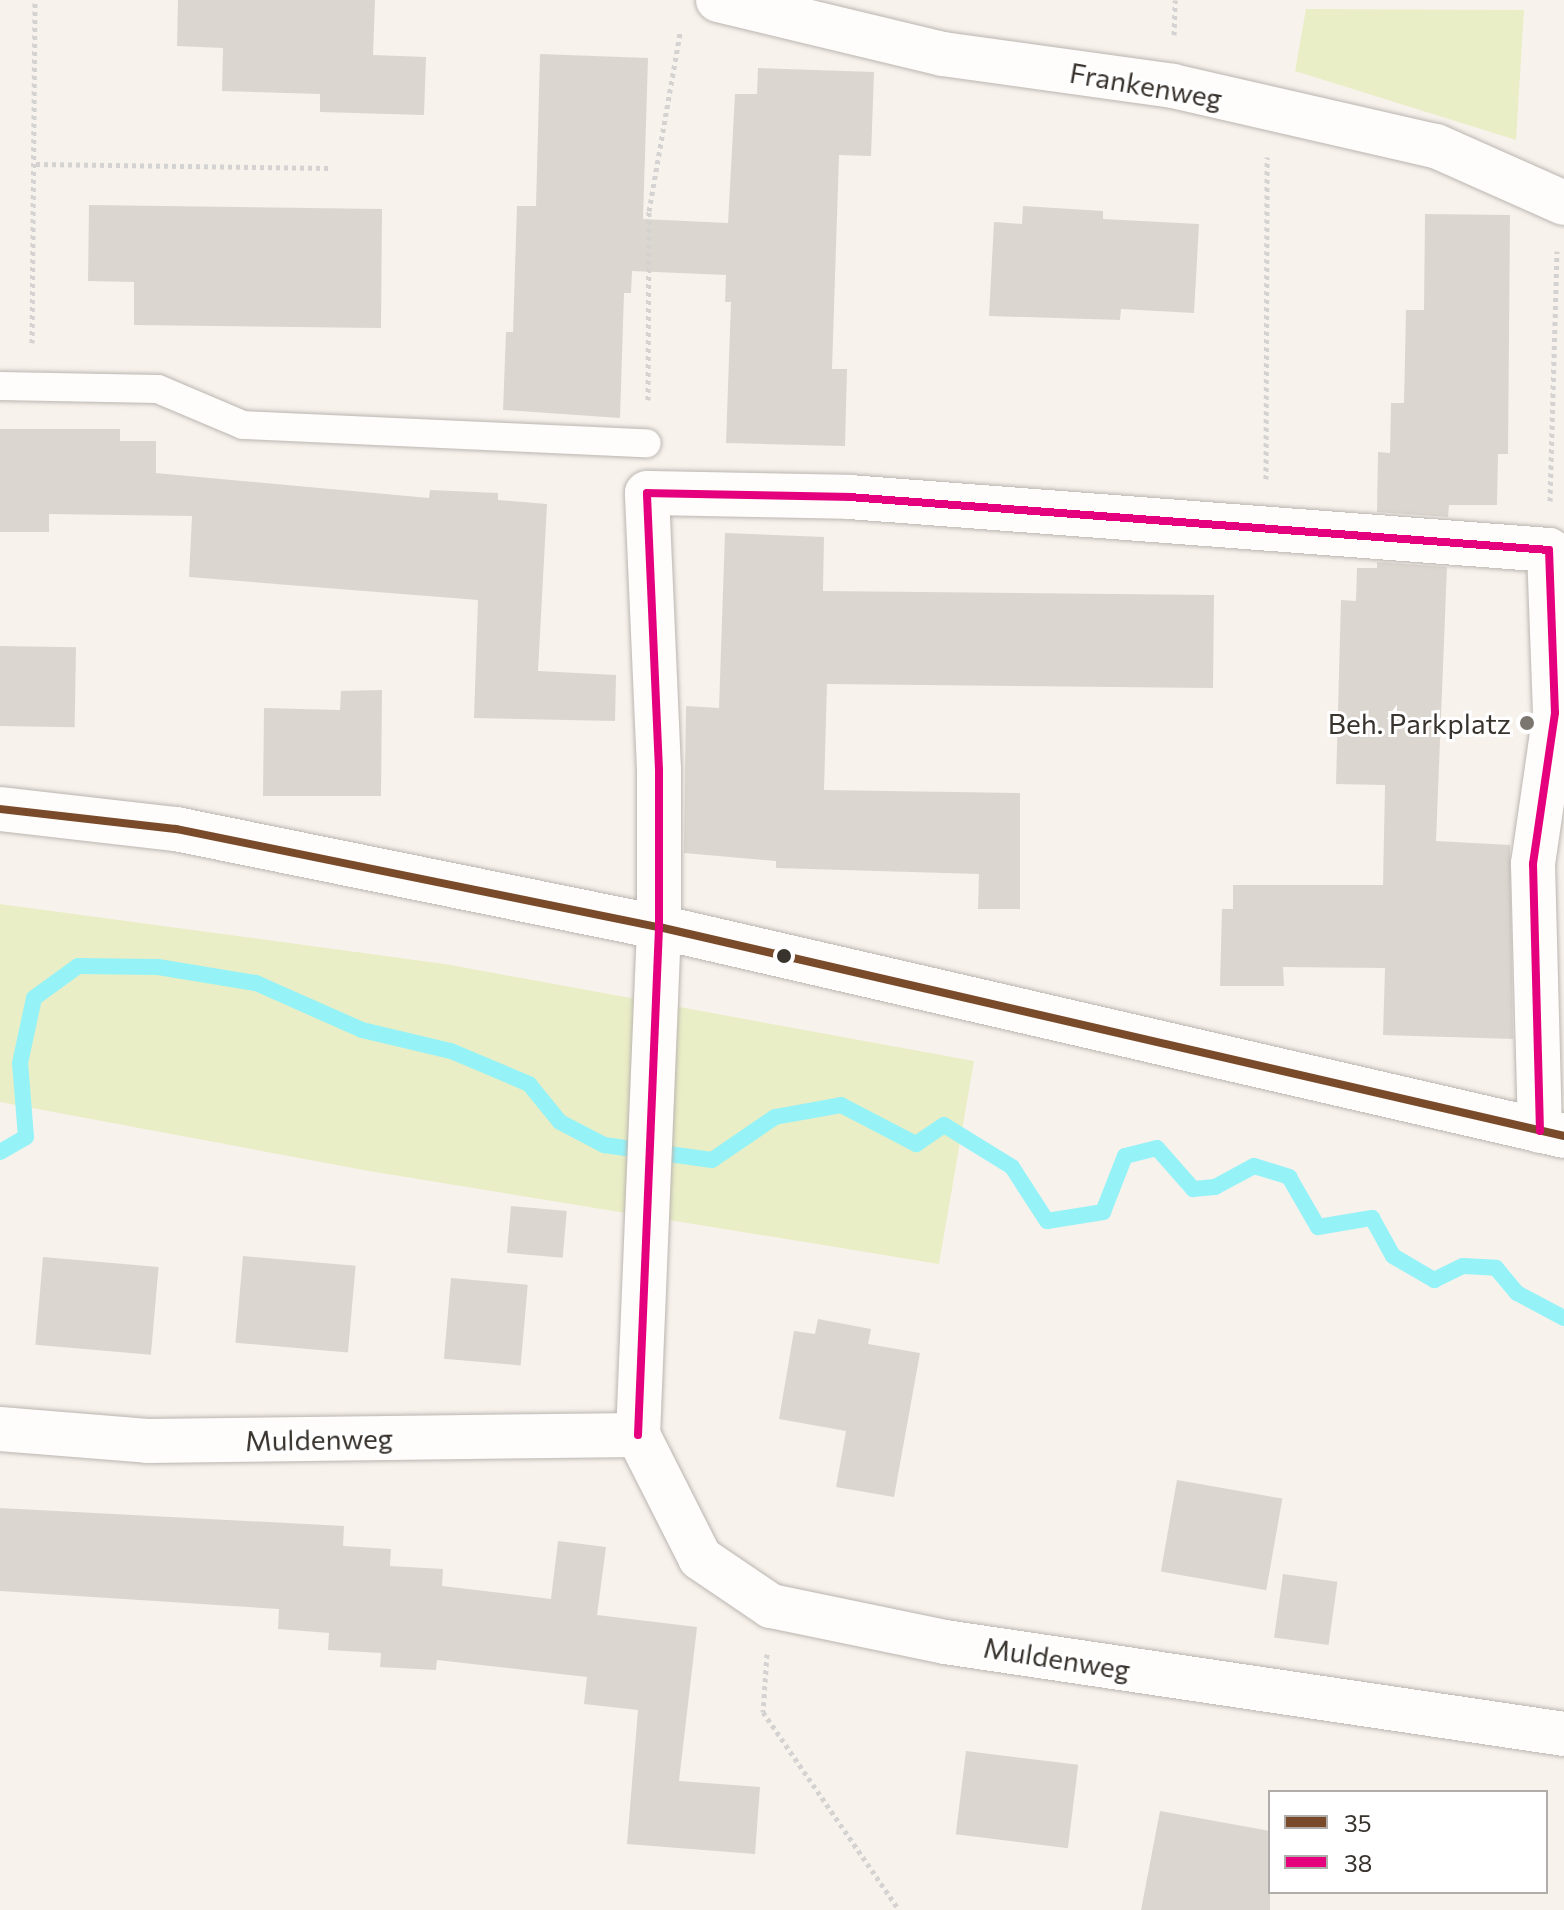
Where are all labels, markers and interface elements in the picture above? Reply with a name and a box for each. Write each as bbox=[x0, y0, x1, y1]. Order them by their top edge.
street label: Frankenweg bbox=[1067, 55, 1225, 115]
place label: Beh. Parkplatz bbox=[1328, 706, 1511, 740]
marker: Beh. Parkplatz bbox=[1518, 714, 1536, 732]
unlabelled marker bbox=[776, 948, 792, 964]
street label: Muldenweg bbox=[245, 1421, 393, 1457]
street label: Muldenweg bbox=[981, 1630, 1133, 1686]
legend bbox=[1268, 1790, 1548, 1894]
text: 35 bbox=[1344, 1808, 1371, 1837]
text: 38 bbox=[1344, 1848, 1372, 1877]

